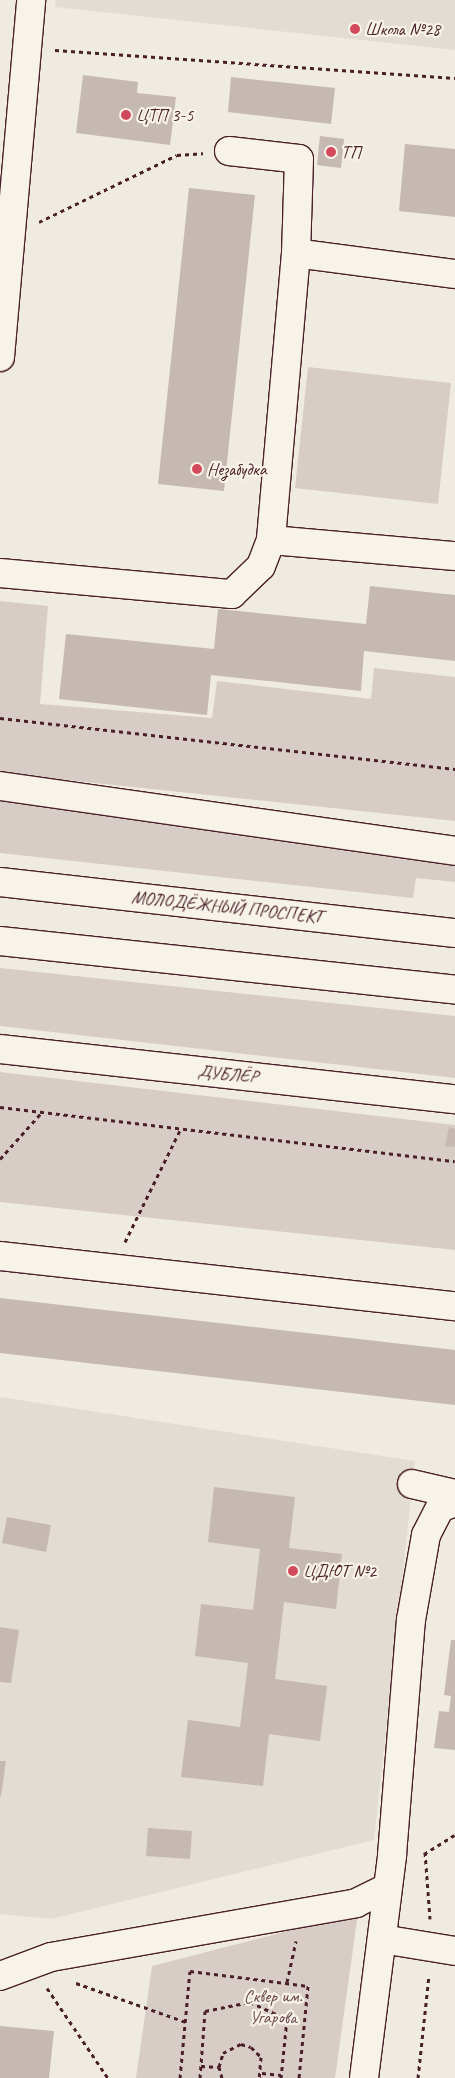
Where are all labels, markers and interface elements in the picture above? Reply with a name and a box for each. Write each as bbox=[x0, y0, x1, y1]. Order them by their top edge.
place label: Школа №28 bbox=[365, 18, 440, 40]
marker: Школа №28 bbox=[349, 23, 361, 35]
place label: ЦТП 3-5 bbox=[136, 104, 193, 126]
marker: ЦТП 3-5 bbox=[120, 109, 132, 121]
place label: ТП bbox=[341, 141, 360, 163]
marker: ТП bbox=[325, 146, 337, 158]
place label: Незабудка bbox=[207, 458, 267, 480]
marker: Незабудка bbox=[191, 463, 203, 475]
street label: МОЛОДЁЖНЫЙ ПРОСПЕКТ bbox=[131, 886, 323, 928]
street label: ДУБЛЁР bbox=[197, 1060, 259, 1088]
place label: ЦДЮТ №2 bbox=[303, 1560, 376, 1582]
marker: ЦДЮТ №2 bbox=[287, 1565, 299, 1577]
park label: Сквер им. Угарова bbox=[244, 1986, 302, 2028]

